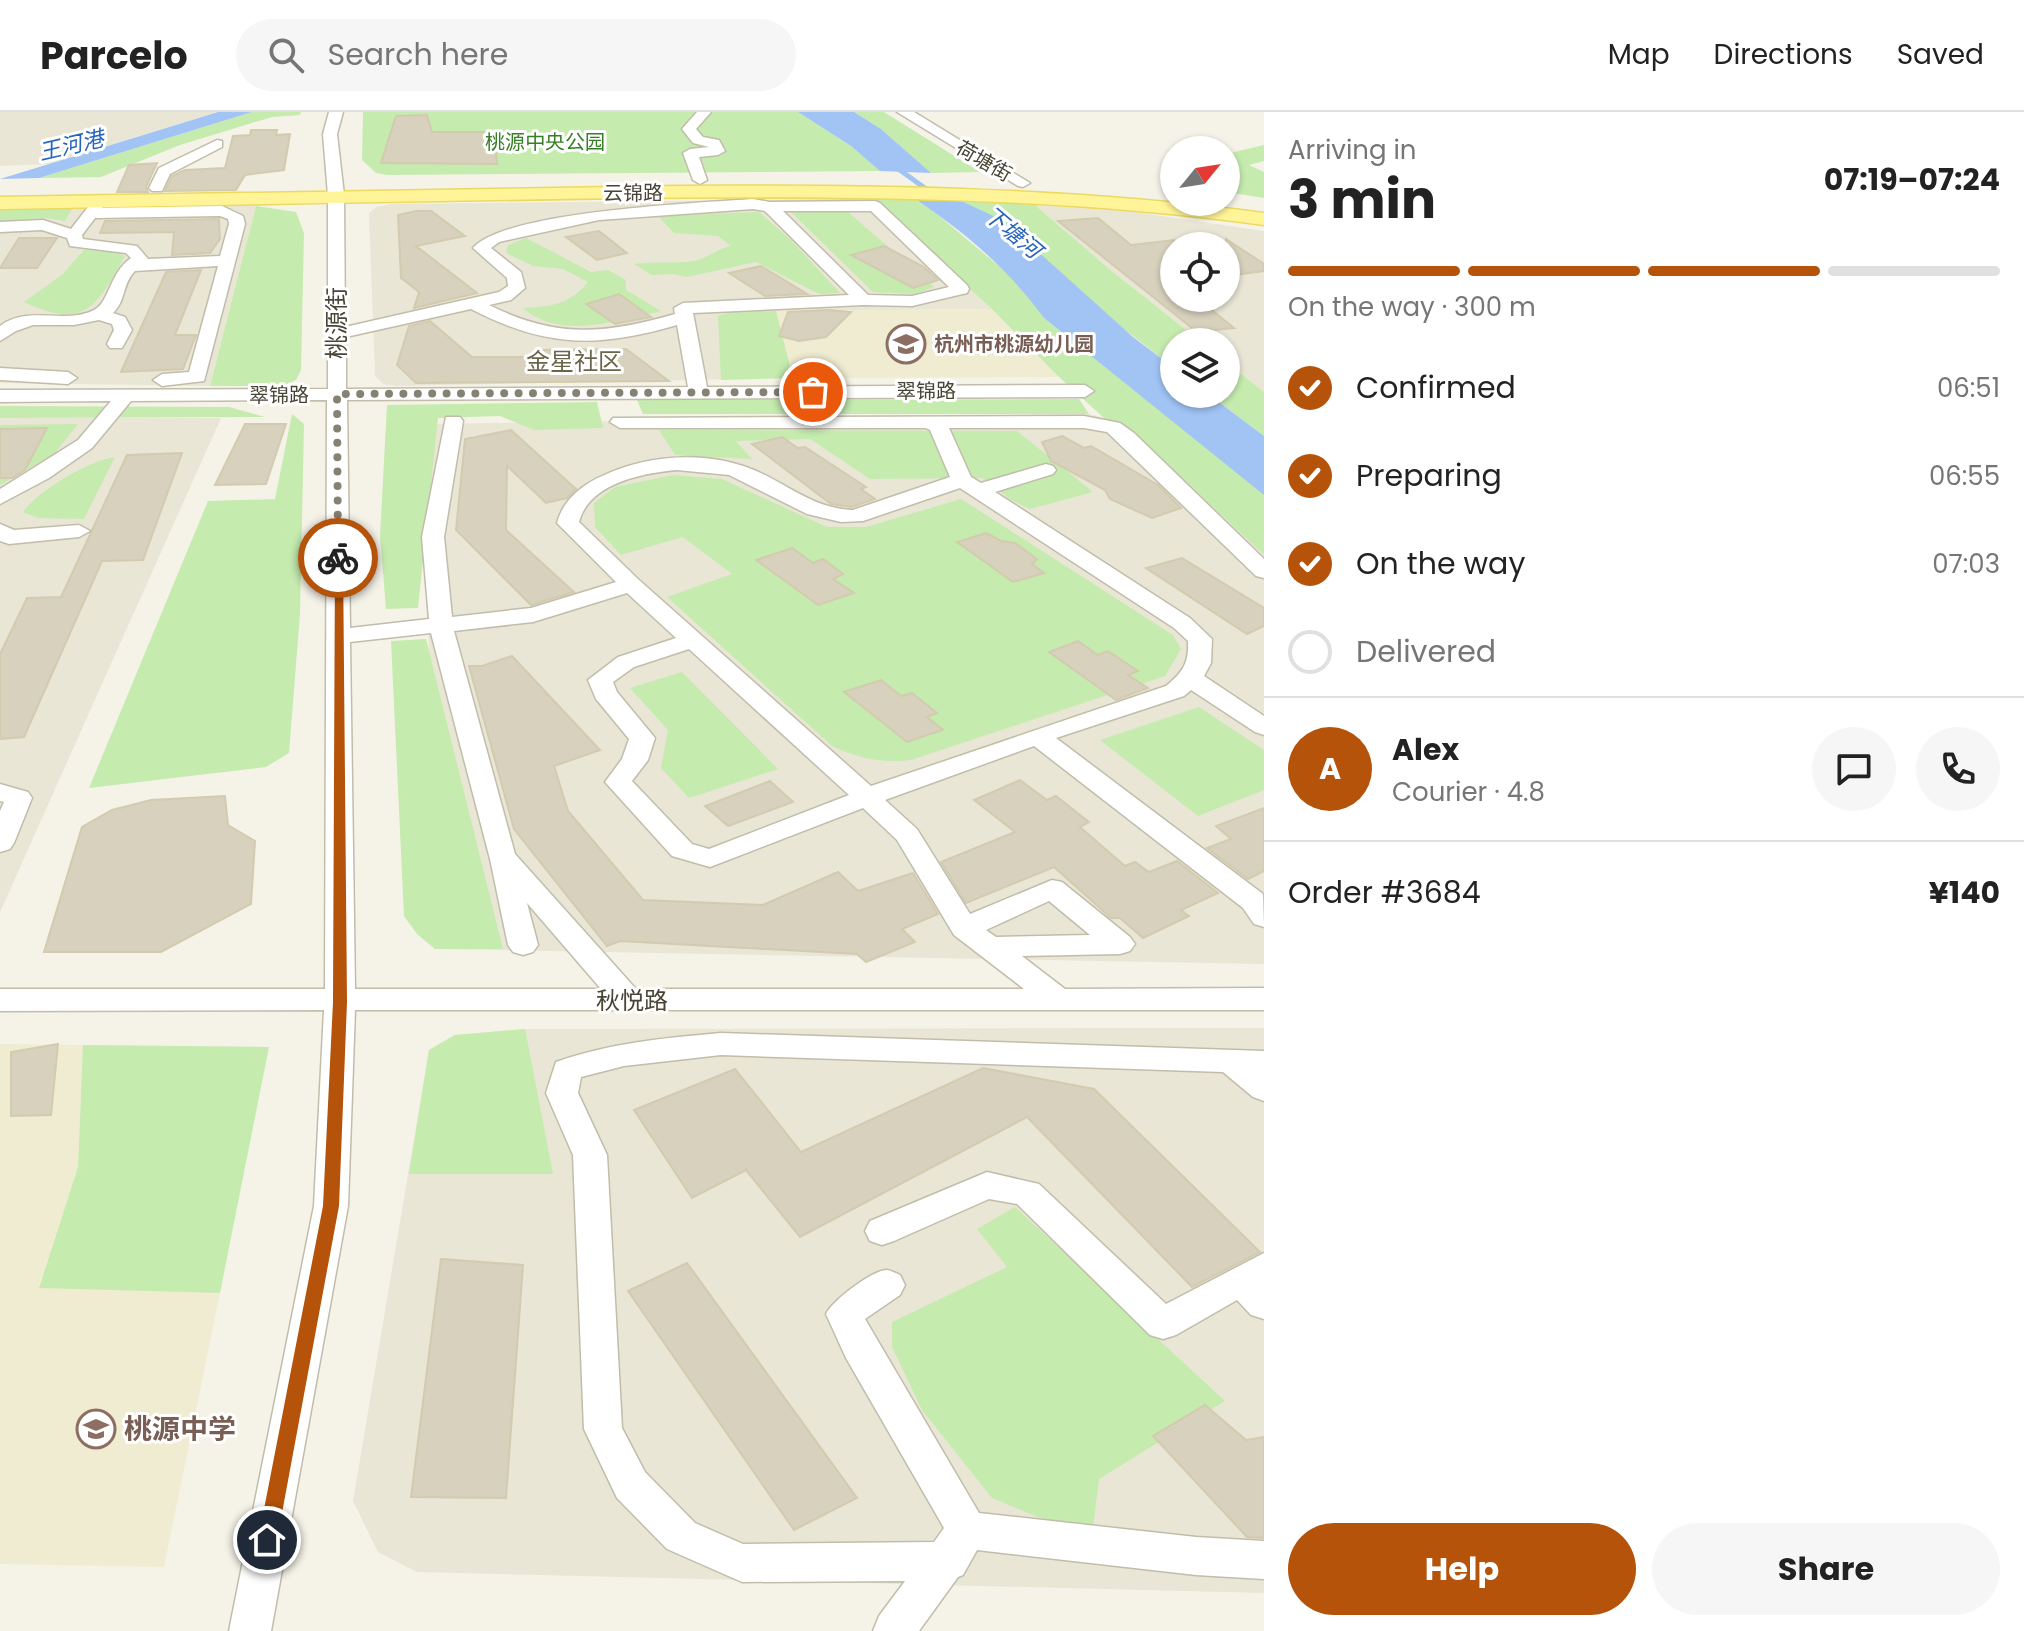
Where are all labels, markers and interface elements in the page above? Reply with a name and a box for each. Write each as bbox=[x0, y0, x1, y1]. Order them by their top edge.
search box bbox=[236, 19, 796, 91]
text: Parcelo bbox=[40, 29, 188, 82]
icon: search bbox=[264, 33, 308, 77]
text: Search here bbox=[328, 33, 508, 76]
text: Map bbox=[1608, 35, 1670, 74]
text: Directions bbox=[1714, 35, 1853, 74]
text: Saved bbox=[1897, 35, 1984, 74]
water label: 王河港 bbox=[35, 122, 110, 168]
park label: 桃源中央公园 bbox=[485, 128, 605, 156]
text: Arriving in bbox=[1288, 132, 1417, 168]
street label: 荷塘街 bbox=[951, 134, 1017, 188]
north arrow bbox=[1160, 136, 1240, 216]
map controls bbox=[1160, 136, 1240, 408]
text: 07:19–07:24 bbox=[1824, 158, 2000, 201]
text: 3 min bbox=[1288, 163, 1436, 236]
street label: 云锦路 bbox=[603, 179, 663, 207]
water label: 下塘河 bbox=[977, 199, 1051, 268]
button: locate bbox=[1160, 232, 1240, 312]
street label: 桃源街 bbox=[320, 287, 353, 359]
text: On the way · 300 m bbox=[1288, 289, 1536, 325]
school or university icon: 杭州市桃源幼儿园 bbox=[885, 323, 927, 365]
button: layers bbox=[1160, 328, 1240, 408]
place label: 杭州市桃源幼儿园 bbox=[934, 330, 1094, 358]
district label: 金星社区 bbox=[526, 345, 622, 378]
pin bbox=[779, 358, 847, 426]
icon: check bbox=[1288, 366, 1332, 410]
text: Confirmed bbox=[1356, 366, 1516, 409]
icon: bag bbox=[791, 370, 835, 414]
text: 06:51 bbox=[1937, 370, 2000, 406]
street label: 翠锦路 bbox=[896, 377, 956, 405]
street label: 翠锦路 bbox=[249, 381, 309, 409]
icon: check bbox=[1288, 454, 1332, 498]
text: Preparing bbox=[1356, 454, 1502, 497]
text: 06:55 bbox=[1929, 458, 2000, 494]
courier bbox=[298, 518, 378, 598]
icon: bike bbox=[316, 536, 360, 580]
icon: check bbox=[1288, 542, 1332, 586]
text: On the way bbox=[1356, 542, 1525, 585]
text: 07:03 bbox=[1932, 546, 2000, 582]
text: Delivered bbox=[1356, 630, 1496, 673]
button: chat bbox=[1812, 727, 1896, 811]
button: phone bbox=[1916, 727, 2000, 811]
text: Alex bbox=[1392, 728, 1459, 771]
text: A bbox=[1319, 747, 1341, 790]
text: Courier · 4.8 bbox=[1392, 774, 1545, 810]
text: Order #3684 bbox=[1288, 871, 1481, 914]
text: ¥140 bbox=[1929, 871, 2000, 914]
street label: 秋悦路 bbox=[596, 984, 668, 1017]
school or university icon: 桃源中学 bbox=[75, 1408, 117, 1450]
place label: 桃源中学 bbox=[124, 1410, 236, 1449]
pin bbox=[233, 1506, 301, 1574]
icon: home bbox=[245, 1518, 289, 1562]
button: Help bbox=[1288, 1523, 1636, 1615]
button: Share bbox=[1652, 1523, 2000, 1615]

